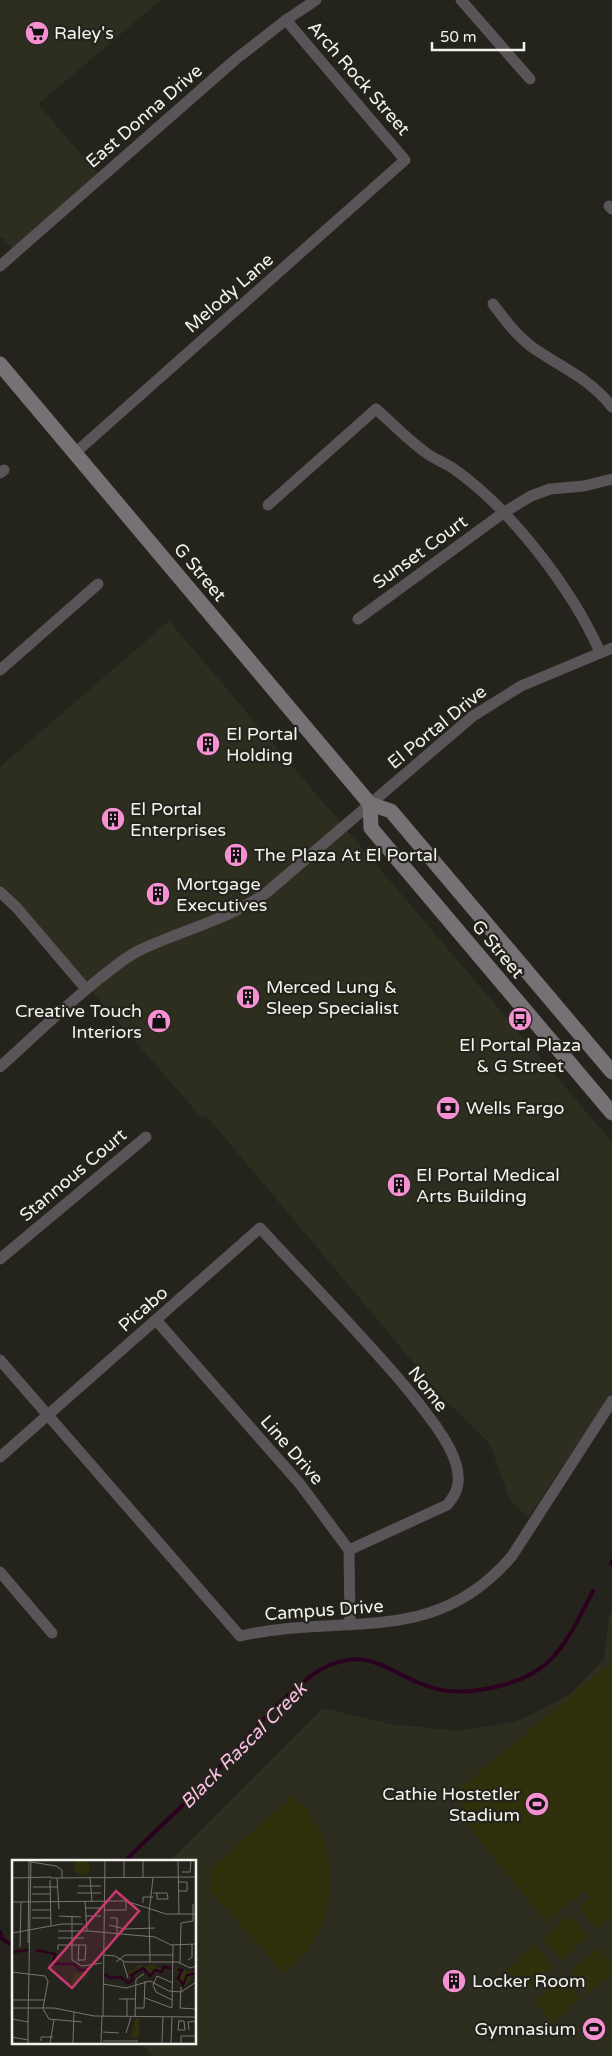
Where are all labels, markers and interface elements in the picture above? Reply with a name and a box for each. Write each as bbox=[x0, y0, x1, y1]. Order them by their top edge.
street label: Arch Rock Street bbox=[303, 16, 415, 140]
supermarket icon: Raley's bbox=[24, 20, 50, 46]
scale bar bbox=[432, 20, 524, 52]
place label: Raley's bbox=[54, 22, 114, 44]
text: 50 m bbox=[440, 28, 477, 46]
street label: East Donna Drive bbox=[81, 60, 207, 172]
street label: Melody Lane bbox=[180, 249, 278, 337]
street label: Sunset Court bbox=[369, 510, 472, 594]
street label: G Street bbox=[169, 538, 231, 606]
street label: El Portal Drive bbox=[383, 680, 491, 774]
place label: El Portal Holding bbox=[226, 723, 298, 766]
building icon: El Portal Holding bbox=[195, 731, 221, 757]
place label: El Portal Enterprises bbox=[130, 798, 226, 841]
building icon: El Portal Enterprises bbox=[100, 806, 126, 832]
building icon: The Plaza At El Portal bbox=[223, 842, 249, 868]
place label: The Plaza At El Portal bbox=[254, 844, 437, 866]
place label: Mortgage Executives bbox=[176, 873, 267, 916]
building icon: Mortgage Executives bbox=[145, 881, 171, 907]
street label: G Street bbox=[467, 915, 529, 983]
place label: Merced Lung & Sleep Specialist bbox=[266, 976, 399, 1019]
building icon: Merced Lung & Sleep Specialist bbox=[235, 984, 261, 1010]
place label: Creative Touch Interiors bbox=[15, 1000, 142, 1043]
bus stop icon: El Portal Plaza & G Street bbox=[507, 1006, 533, 1032]
shop icon: Creative Touch Interiors bbox=[146, 1008, 172, 1034]
place label: El Portal Plaza & G Street bbox=[459, 1034, 581, 1077]
bank icon: Wells Fargo bbox=[435, 1095, 461, 1121]
place label: Wells Fargo bbox=[466, 1097, 565, 1119]
street label: Stannous Court bbox=[15, 1124, 131, 1226]
place label: El Portal Medical Arts Building bbox=[416, 1164, 560, 1207]
building icon: El Portal Medical Arts Building bbox=[386, 1172, 412, 1198]
street label: Picabo bbox=[114, 1281, 172, 1336]
street label: Nome bbox=[403, 1362, 453, 1416]
street label: Line Drive bbox=[256, 1411, 328, 1489]
street label: Campus Drive bbox=[264, 1595, 384, 1625]
water label: Black Rascal Creek bbox=[176, 1677, 313, 1813]
place label: Cathie Hostetler Stadium bbox=[382, 1783, 520, 1826]
sports icon: Cathie Hostetler Stadium bbox=[524, 1791, 550, 1817]
inset map bbox=[12, 1860, 196, 2044]
building icon: Locker Room bbox=[441, 1968, 467, 1994]
place label: Locker Room bbox=[472, 1970, 586, 1992]
sports icon: Gymnasium bbox=[581, 2016, 607, 2042]
place label: Gymnasium bbox=[474, 2018, 576, 2040]

